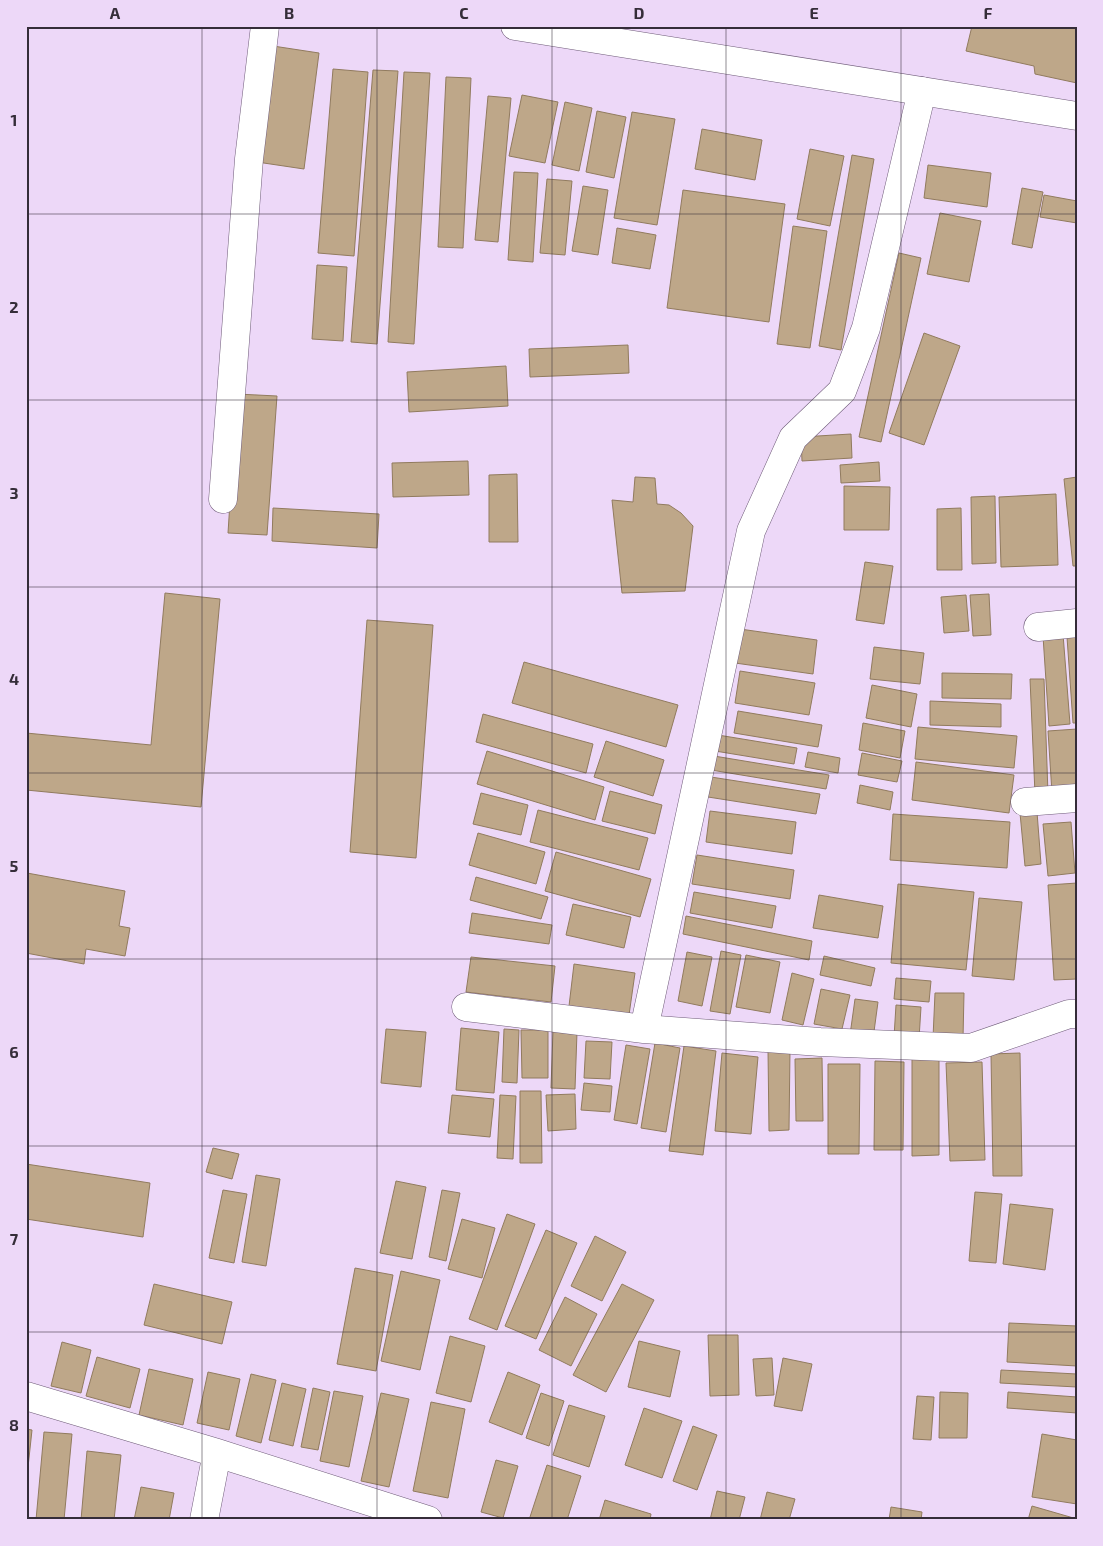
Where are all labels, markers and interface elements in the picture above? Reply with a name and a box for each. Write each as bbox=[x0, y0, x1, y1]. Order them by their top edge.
text: A bbox=[110, 3, 121, 22]
text: B bbox=[284, 3, 294, 22]
text: C bbox=[459, 3, 469, 22]
text: D bbox=[634, 3, 645, 22]
text: E bbox=[809, 3, 819, 22]
text: F bbox=[984, 3, 993, 22]
text: 1 bbox=[11, 110, 17, 129]
text: 2 bbox=[9, 297, 19, 316]
text: 3 bbox=[9, 483, 19, 502]
text: 4 bbox=[9, 669, 19, 688]
text: 5 bbox=[10, 856, 19, 875]
text: 6 bbox=[9, 1042, 19, 1061]
text: 7 bbox=[10, 1229, 19, 1248]
text: 8 bbox=[9, 1415, 19, 1434]

